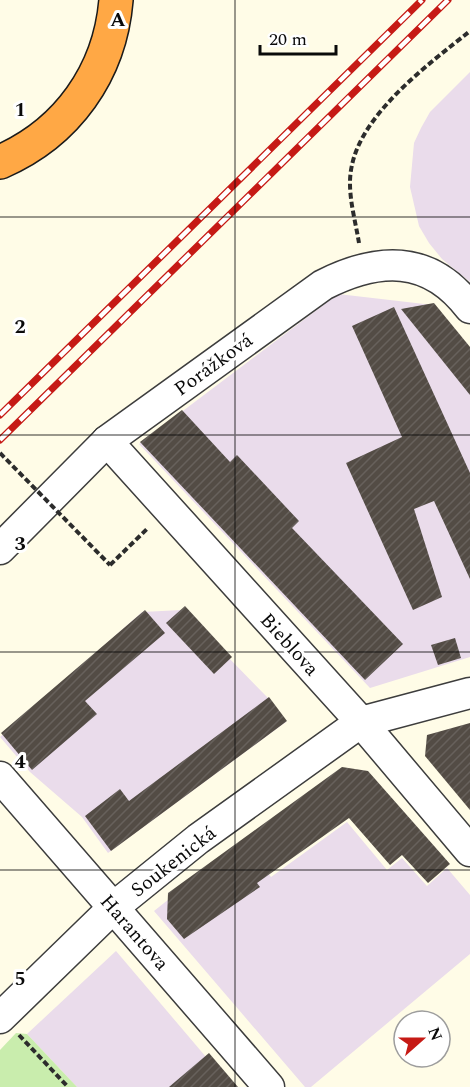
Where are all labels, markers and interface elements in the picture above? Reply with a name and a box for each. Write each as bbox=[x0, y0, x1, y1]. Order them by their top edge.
text: A bbox=[110, 5, 126, 35]
scale bar bbox=[260, 18, 336, 56]
text: 20 m bbox=[269, 26, 307, 53]
text: 1 bbox=[14, 95, 26, 125]
text: 2 bbox=[14, 312, 26, 342]
street label: Porážková bbox=[168, 326, 259, 404]
text: 3 bbox=[14, 529, 26, 559]
street label: Bieblova bbox=[253, 606, 326, 683]
text: 4 bbox=[14, 747, 26, 777]
street label: Soukenická bbox=[124, 819, 223, 905]
street label: Harantova bbox=[92, 888, 176, 978]
text: 5 bbox=[14, 964, 26, 994]
north arrow bbox=[392, 1009, 452, 1069]
text: N bbox=[422, 1024, 449, 1044]

